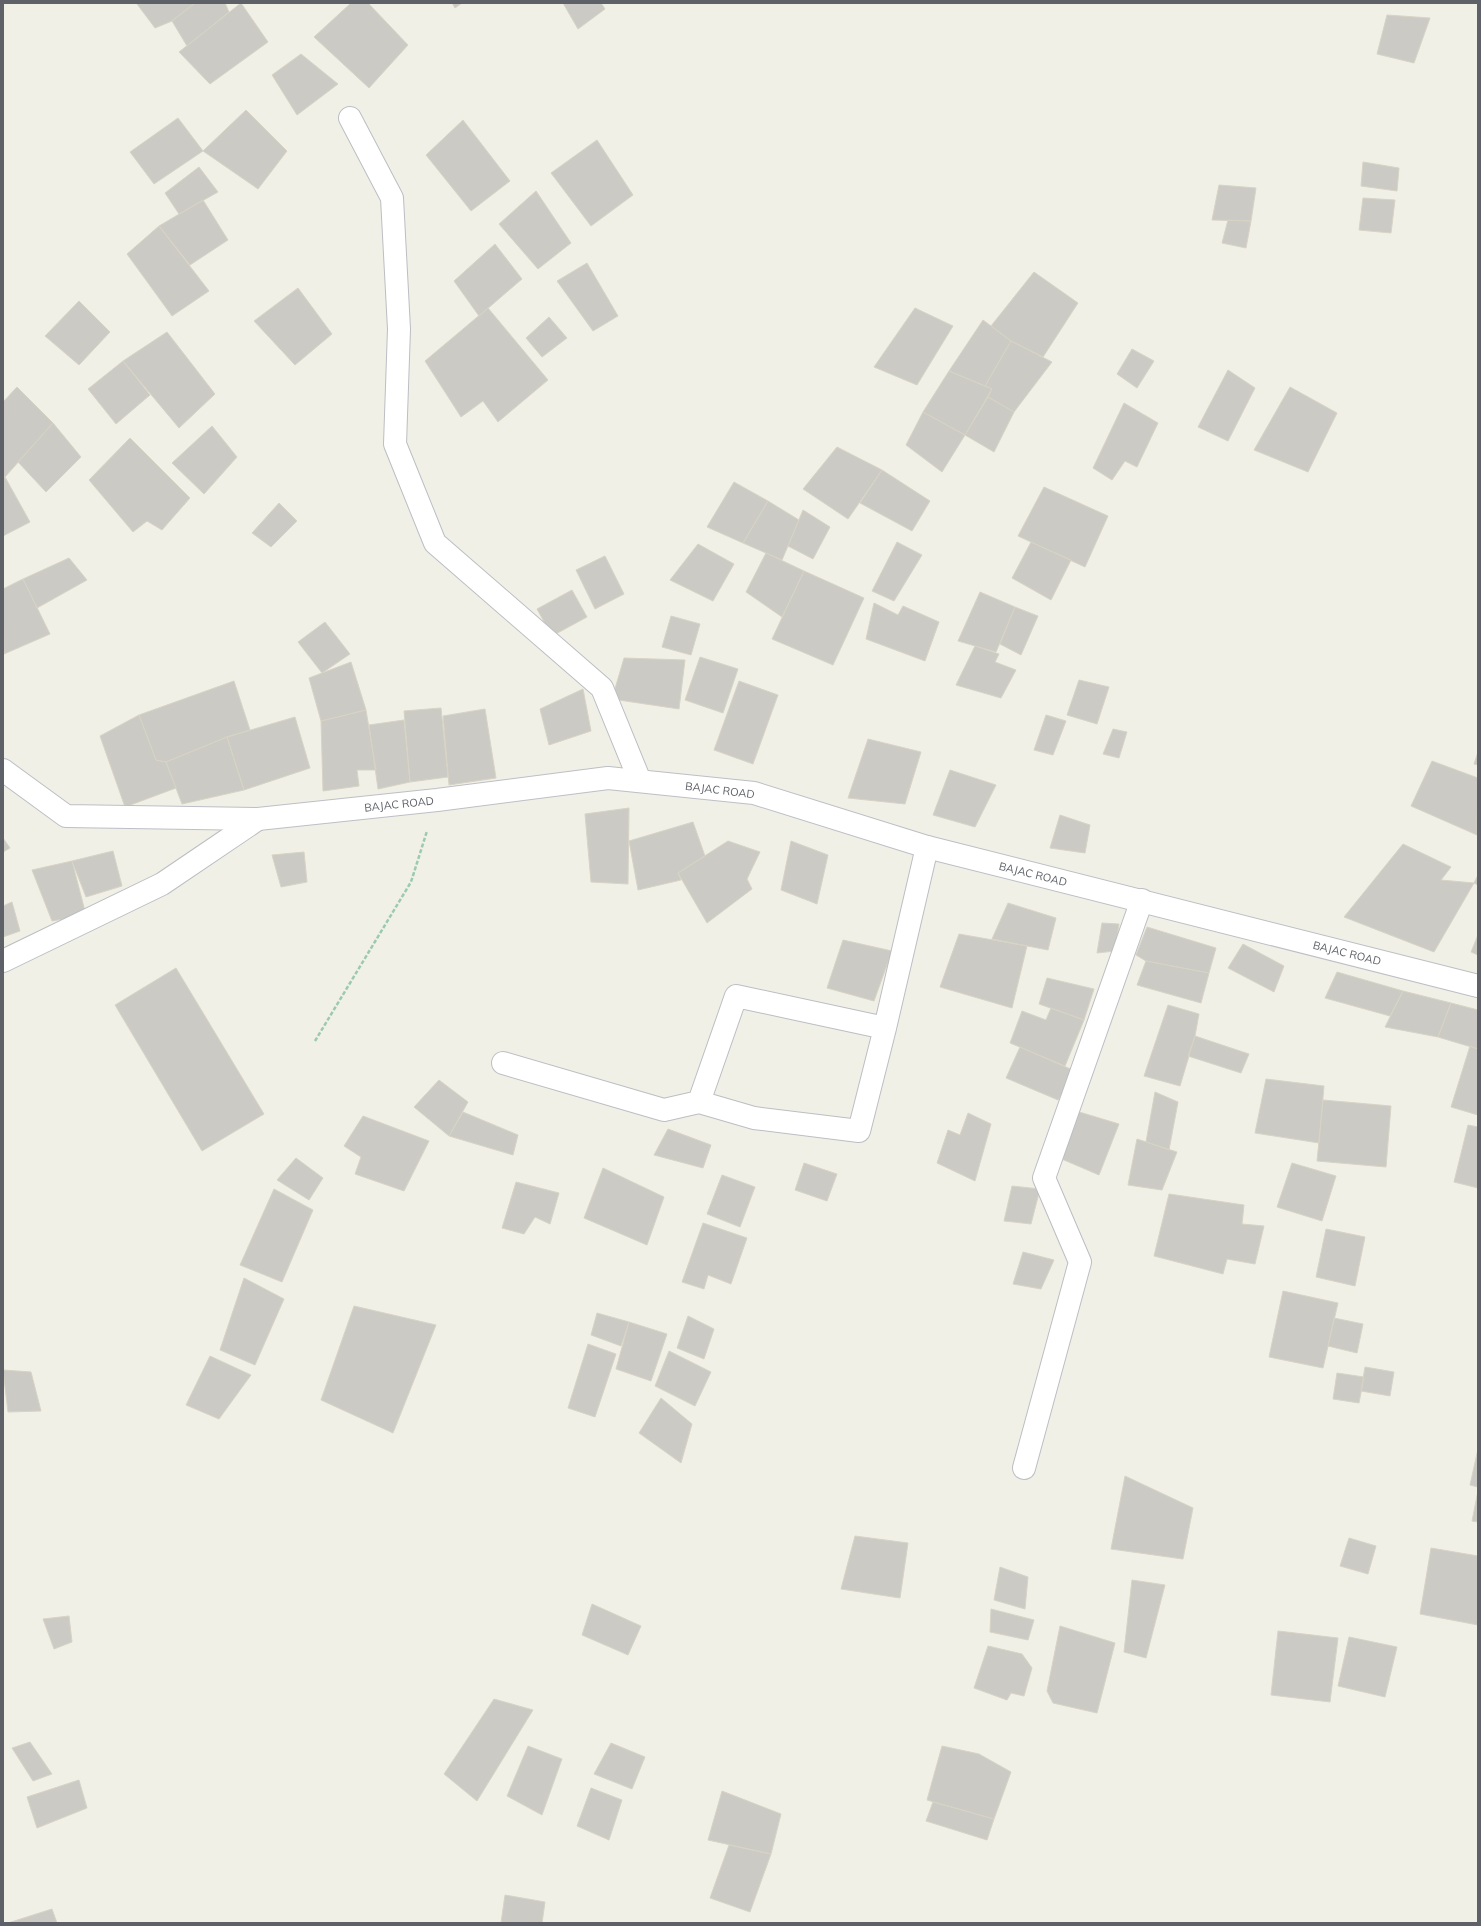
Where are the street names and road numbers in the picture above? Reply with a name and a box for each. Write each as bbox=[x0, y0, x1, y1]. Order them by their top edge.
street label: BAJAC ROAD bbox=[684, 779, 756, 801]
street label: BAJAC ROAD bbox=[364, 793, 434, 815]
street label: BAJAC ROAD bbox=[997, 859, 1069, 889]
street label: BAJAC ROAD bbox=[1311, 938, 1383, 968]

